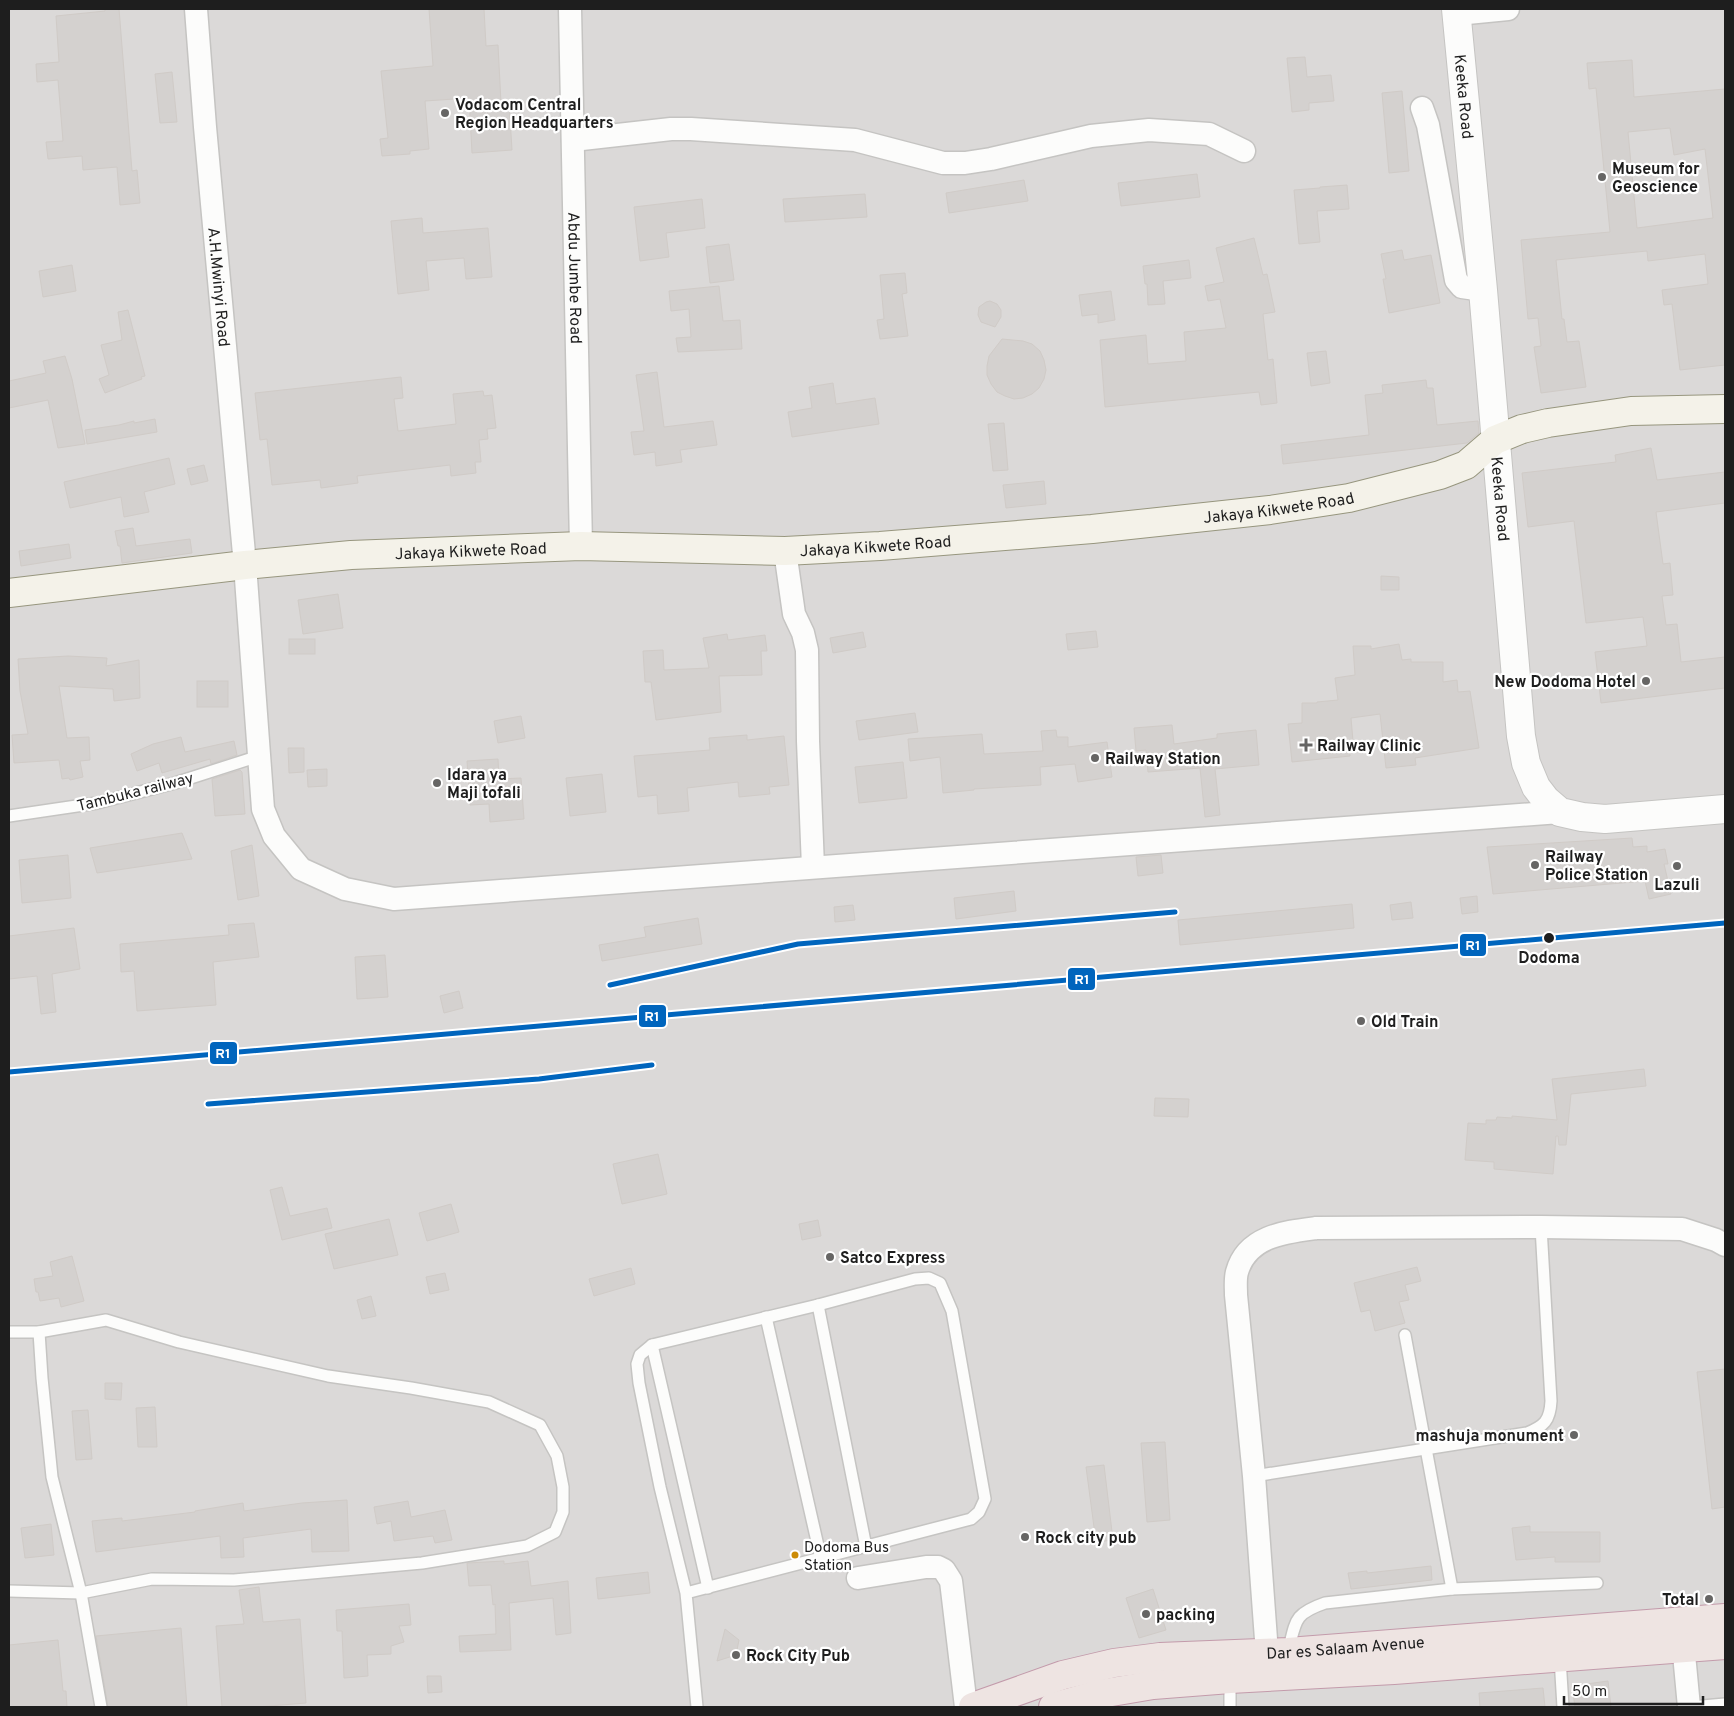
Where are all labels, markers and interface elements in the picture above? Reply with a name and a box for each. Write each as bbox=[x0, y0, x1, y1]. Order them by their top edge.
street label: Keeka Road bbox=[1448, 54, 1476, 140]
place label: Vodacom Central Region Headquarters bbox=[455, 96, 614, 134]
marker: Vodacom Central Region Headquarters bbox=[439, 107, 451, 119]
place label: Museum for Geoscience bbox=[1612, 160, 1700, 198]
marker: Museum for Geoscience bbox=[1596, 171, 1608, 183]
street label: Abdu Jumbe Road bbox=[562, 212, 585, 344]
street label: A.H.Mwinyi Road bbox=[202, 227, 233, 348]
street label: Keeka Road bbox=[1485, 456, 1512, 542]
street label: Jakaya Kikwete Road bbox=[1202, 489, 1357, 529]
street label: Jakaya Kikwete Road bbox=[799, 532, 952, 562]
street label: Jakaya Kikwete Road bbox=[395, 539, 547, 565]
place label: New Dodoma Hotel bbox=[1494, 673, 1636, 693]
marker: New Dodoma Hotel bbox=[1640, 675, 1652, 687]
place label: Railway Clinic bbox=[1317, 737, 1421, 757]
marker: Railway Clinic bbox=[1299, 738, 1313, 752]
place label: Railway Station bbox=[1105, 750, 1221, 770]
marker: Railway Station bbox=[1089, 752, 1101, 764]
place label: Idara ya Maji tofali bbox=[447, 766, 521, 804]
street label: Tambuka railway bbox=[75, 769, 196, 817]
marker: Idara ya Maji tofali bbox=[431, 777, 443, 789]
place label: Railway Police Station bbox=[1545, 848, 1648, 886]
marker: Railway Police Station bbox=[1529, 859, 1541, 871]
marker: Lazuli bbox=[1671, 860, 1683, 872]
place label: Lazuli bbox=[1654, 876, 1700, 896]
marker: Dodoma bbox=[1542, 931, 1556, 945]
line badge: R1 bbox=[1459, 933, 1487, 957]
text: R1 bbox=[1465, 938, 1481, 955]
place label: Dodoma bbox=[1518, 949, 1580, 969]
line badge: R1 bbox=[1067, 967, 1096, 991]
text: R1 bbox=[1074, 972, 1090, 989]
line badge: R1 bbox=[638, 1004, 667, 1028]
text: R1 bbox=[644, 1009, 660, 1026]
place label: Old Train bbox=[1371, 1013, 1438, 1033]
marker: Old Train bbox=[1355, 1015, 1367, 1027]
line badge: R1 bbox=[209, 1041, 238, 1065]
text: R1 bbox=[215, 1046, 231, 1063]
place label: Satco Express bbox=[840, 1249, 946, 1269]
marker: Satco Express bbox=[824, 1251, 836, 1263]
place label: mashuja monument bbox=[1415, 1427, 1564, 1447]
marker: mashuja monument bbox=[1568, 1429, 1580, 1441]
place label: Rock city pub bbox=[1035, 1529, 1137, 1549]
marker: Rock city pub bbox=[1019, 1531, 1031, 1543]
place label: Dodoma Bus Station bbox=[804, 1539, 889, 1576]
marker: Dodoma Bus Station bbox=[790, 1550, 800, 1560]
place label: Total bbox=[1662, 1591, 1699, 1611]
marker: Total bbox=[1703, 1593, 1715, 1605]
place label: packing bbox=[1156, 1606, 1215, 1626]
marker: packing bbox=[1140, 1608, 1152, 1620]
street label: Dar es Salaam Avenue bbox=[1266, 1633, 1425, 1665]
place label: Rock City Pub bbox=[746, 1647, 850, 1667]
marker: Rock City Pub bbox=[730, 1649, 742, 1661]
scale bar bbox=[1564, 1674, 1703, 1706]
text: 50 m bbox=[1572, 1683, 1607, 1702]

